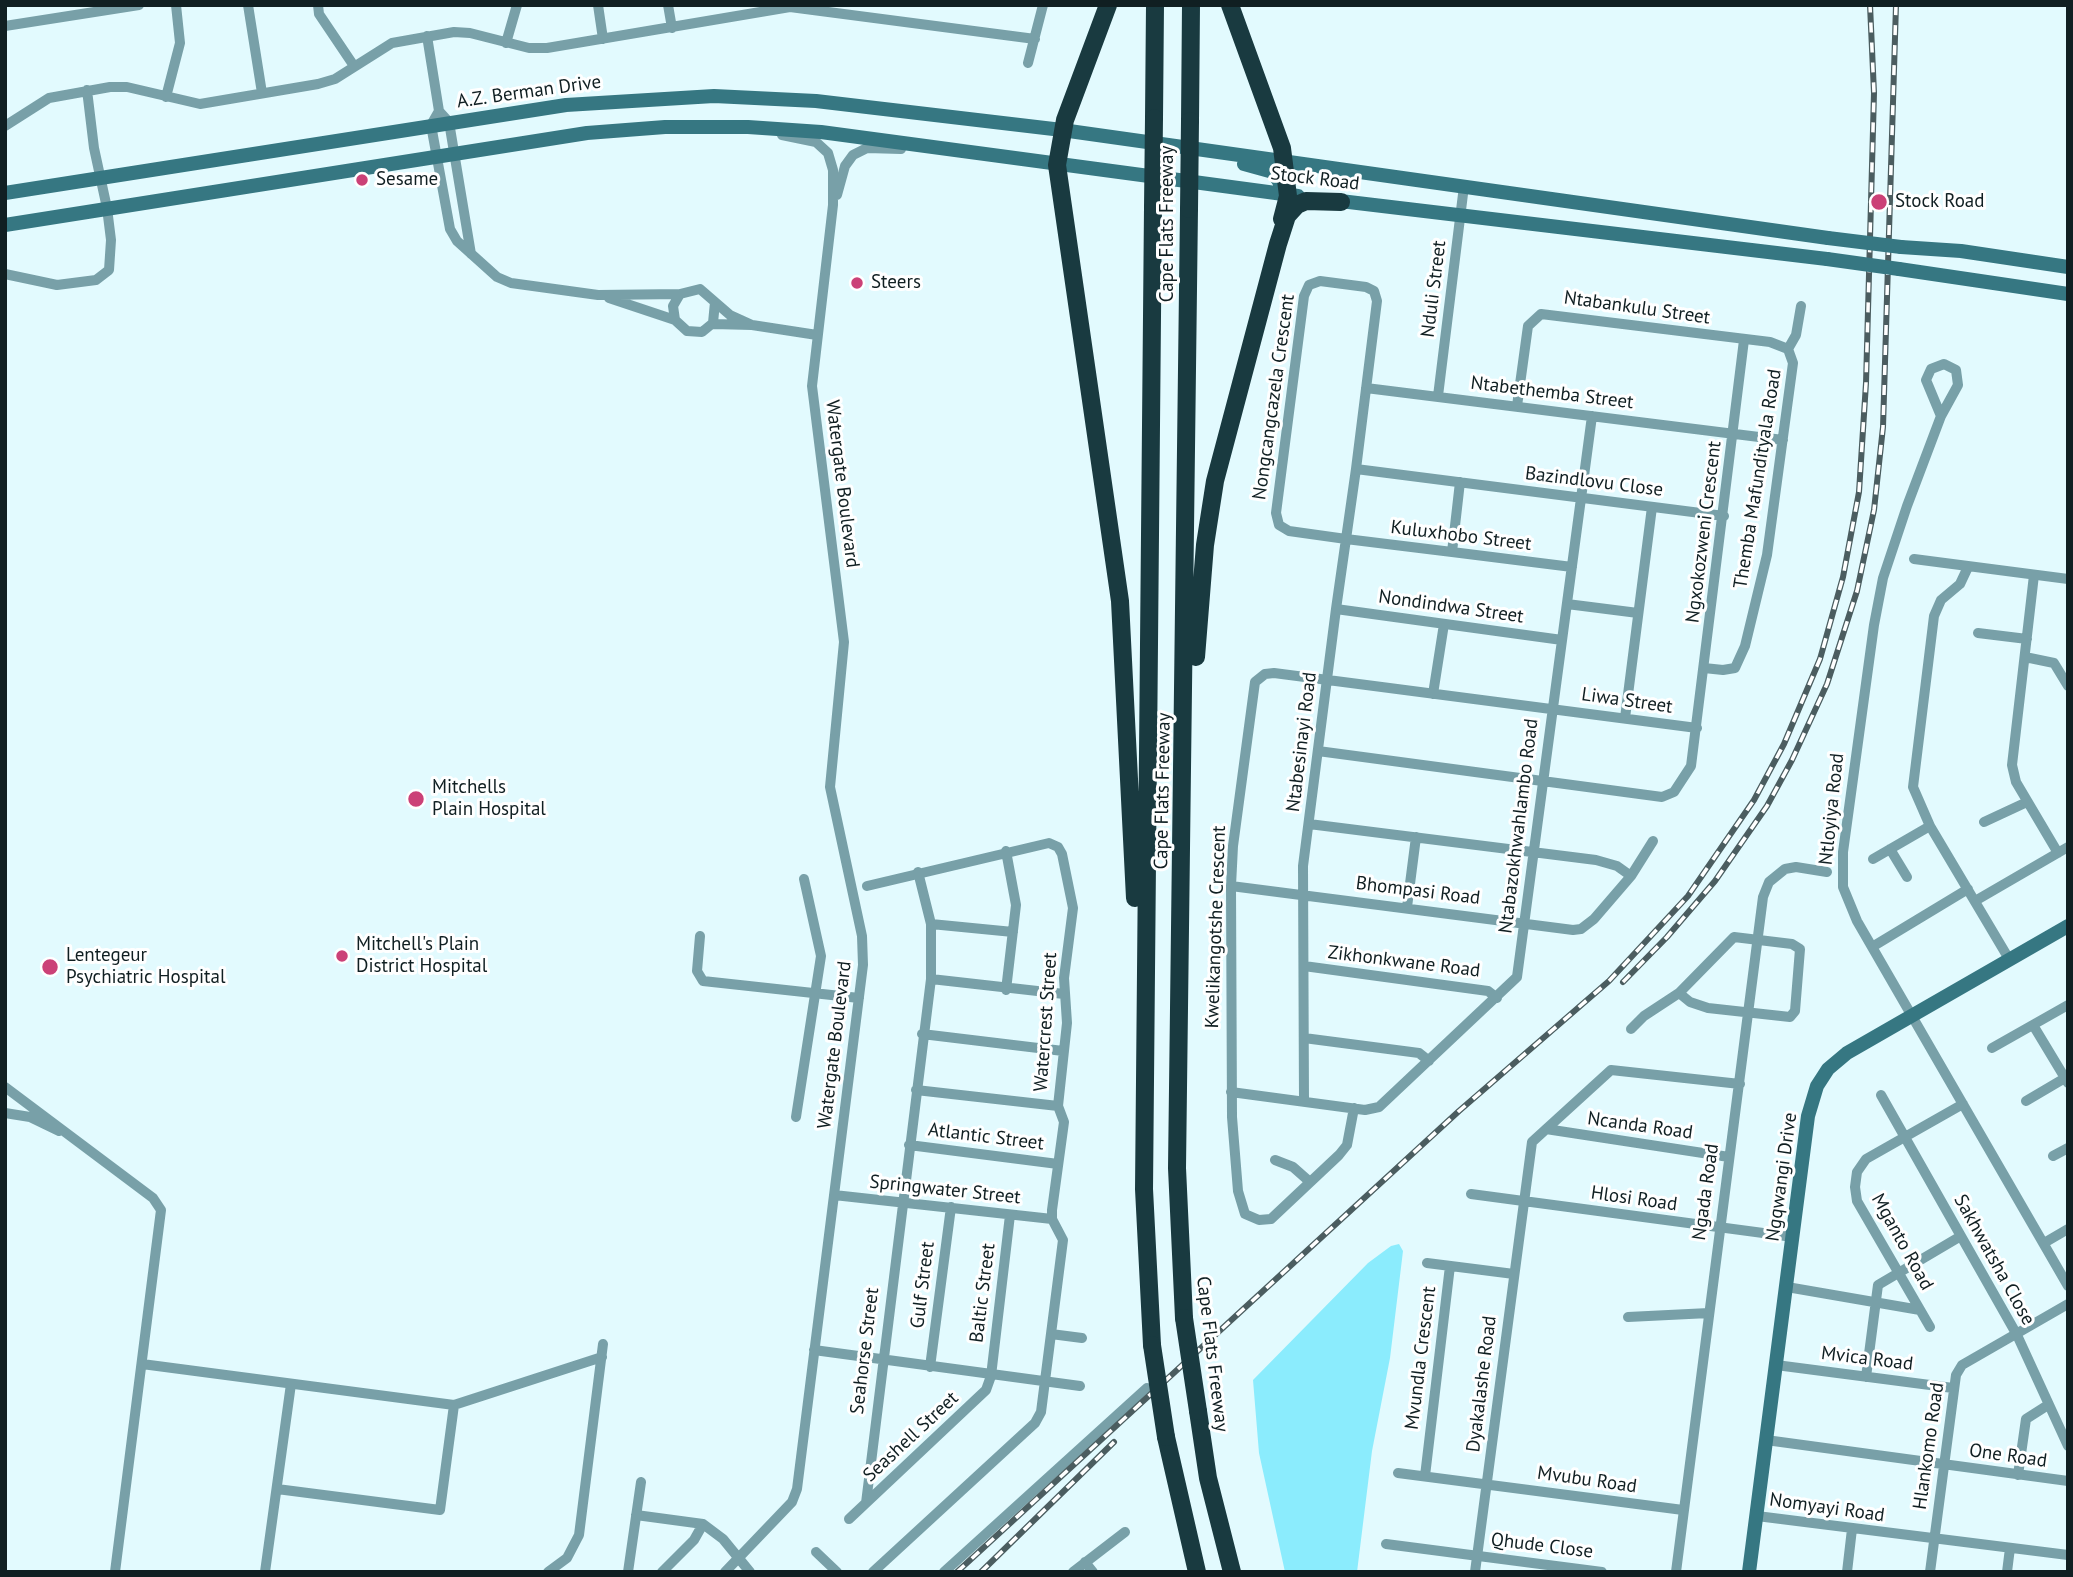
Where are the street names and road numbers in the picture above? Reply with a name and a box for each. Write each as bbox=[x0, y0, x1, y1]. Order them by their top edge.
street label: A.Z. Berman Drive bbox=[455, 71, 603, 113]
street label: Cape Flats Freeway bbox=[1157, 146, 1179, 302]
street label: Stock Road bbox=[1269, 162, 1361, 196]
street label: Nduli Street bbox=[1417, 239, 1451, 339]
street label: Ntabankulu Street bbox=[1562, 286, 1712, 330]
street label: Nongcangcazela Crescent bbox=[1248, 293, 1300, 501]
street label: Themba Mafundityala Road bbox=[1729, 367, 1787, 591]
street label: Ntabethemba Street bbox=[1469, 372, 1635, 414]
street label: Watergate Boulevard bbox=[820, 399, 864, 569]
street label: Ngxokozweni Crescent bbox=[1682, 440, 1726, 624]
street label: Bazindlovu Close bbox=[1524, 462, 1664, 502]
street label: Kuluxhobo Street bbox=[1389, 516, 1533, 556]
street label: Nondindwa Street bbox=[1377, 586, 1525, 628]
street label: Ntabesinayi Road bbox=[1282, 671, 1322, 813]
street label: Liwa Street bbox=[1580, 683, 1674, 719]
street label: Cape Flats Freeway bbox=[1150, 712, 1176, 870]
street label: Ntabazokhwahlambo Road bbox=[1495, 717, 1543, 935]
street label: Ntloyiya Road bbox=[1815, 752, 1849, 866]
street label: Kwelikangotshe Crescent bbox=[1201, 825, 1231, 1029]
street label: Bhompasi Road bbox=[1354, 872, 1482, 910]
street label: Zikhonkwane Road bbox=[1327, 941, 1481, 983]
street label: Watercrest Street bbox=[1030, 952, 1062, 1092]
street label: Watergate Boulevard bbox=[813, 960, 857, 1130]
street label: Ncanda Road bbox=[1586, 1107, 1694, 1145]
street label: Ngqwangi Drive bbox=[1762, 1111, 1802, 1243]
street label: Atlantic Street bbox=[927, 1119, 1045, 1155]
street label: Ngada Road bbox=[1688, 1142, 1724, 1242]
street label: Springwater Street bbox=[868, 1171, 1022, 1209]
street label: Hlosi Road bbox=[1589, 1182, 1679, 1216]
street label: Mganto Road bbox=[1866, 1190, 1938, 1294]
street label: Sakhwatsha Close bbox=[1949, 1191, 2039, 1329]
street label: Gulf Street bbox=[906, 1240, 940, 1330]
street label: Baltic Street bbox=[966, 1242, 1000, 1344]
street label: Cape Flats Freeway bbox=[1191, 1275, 1233, 1433]
street label: Mvundla Crescent bbox=[1401, 1285, 1441, 1431]
street label: Seahorse Street bbox=[846, 1286, 884, 1416]
street label: Dyakalashe Road bbox=[1462, 1315, 1502, 1453]
street label: Mvica Road bbox=[1820, 1342, 1914, 1376]
street label: Hlankomo Road bbox=[1909, 1381, 1949, 1511]
street label: Seashell Street bbox=[859, 1387, 963, 1487]
street label: One Road bbox=[1968, 1439, 2048, 1473]
street label: Mvubu Road bbox=[1536, 1462, 1638, 1498]
street label: Nomyayi Road bbox=[1768, 1489, 1886, 1527]
street label: Qhude Close bbox=[1490, 1528, 1594, 1564]

